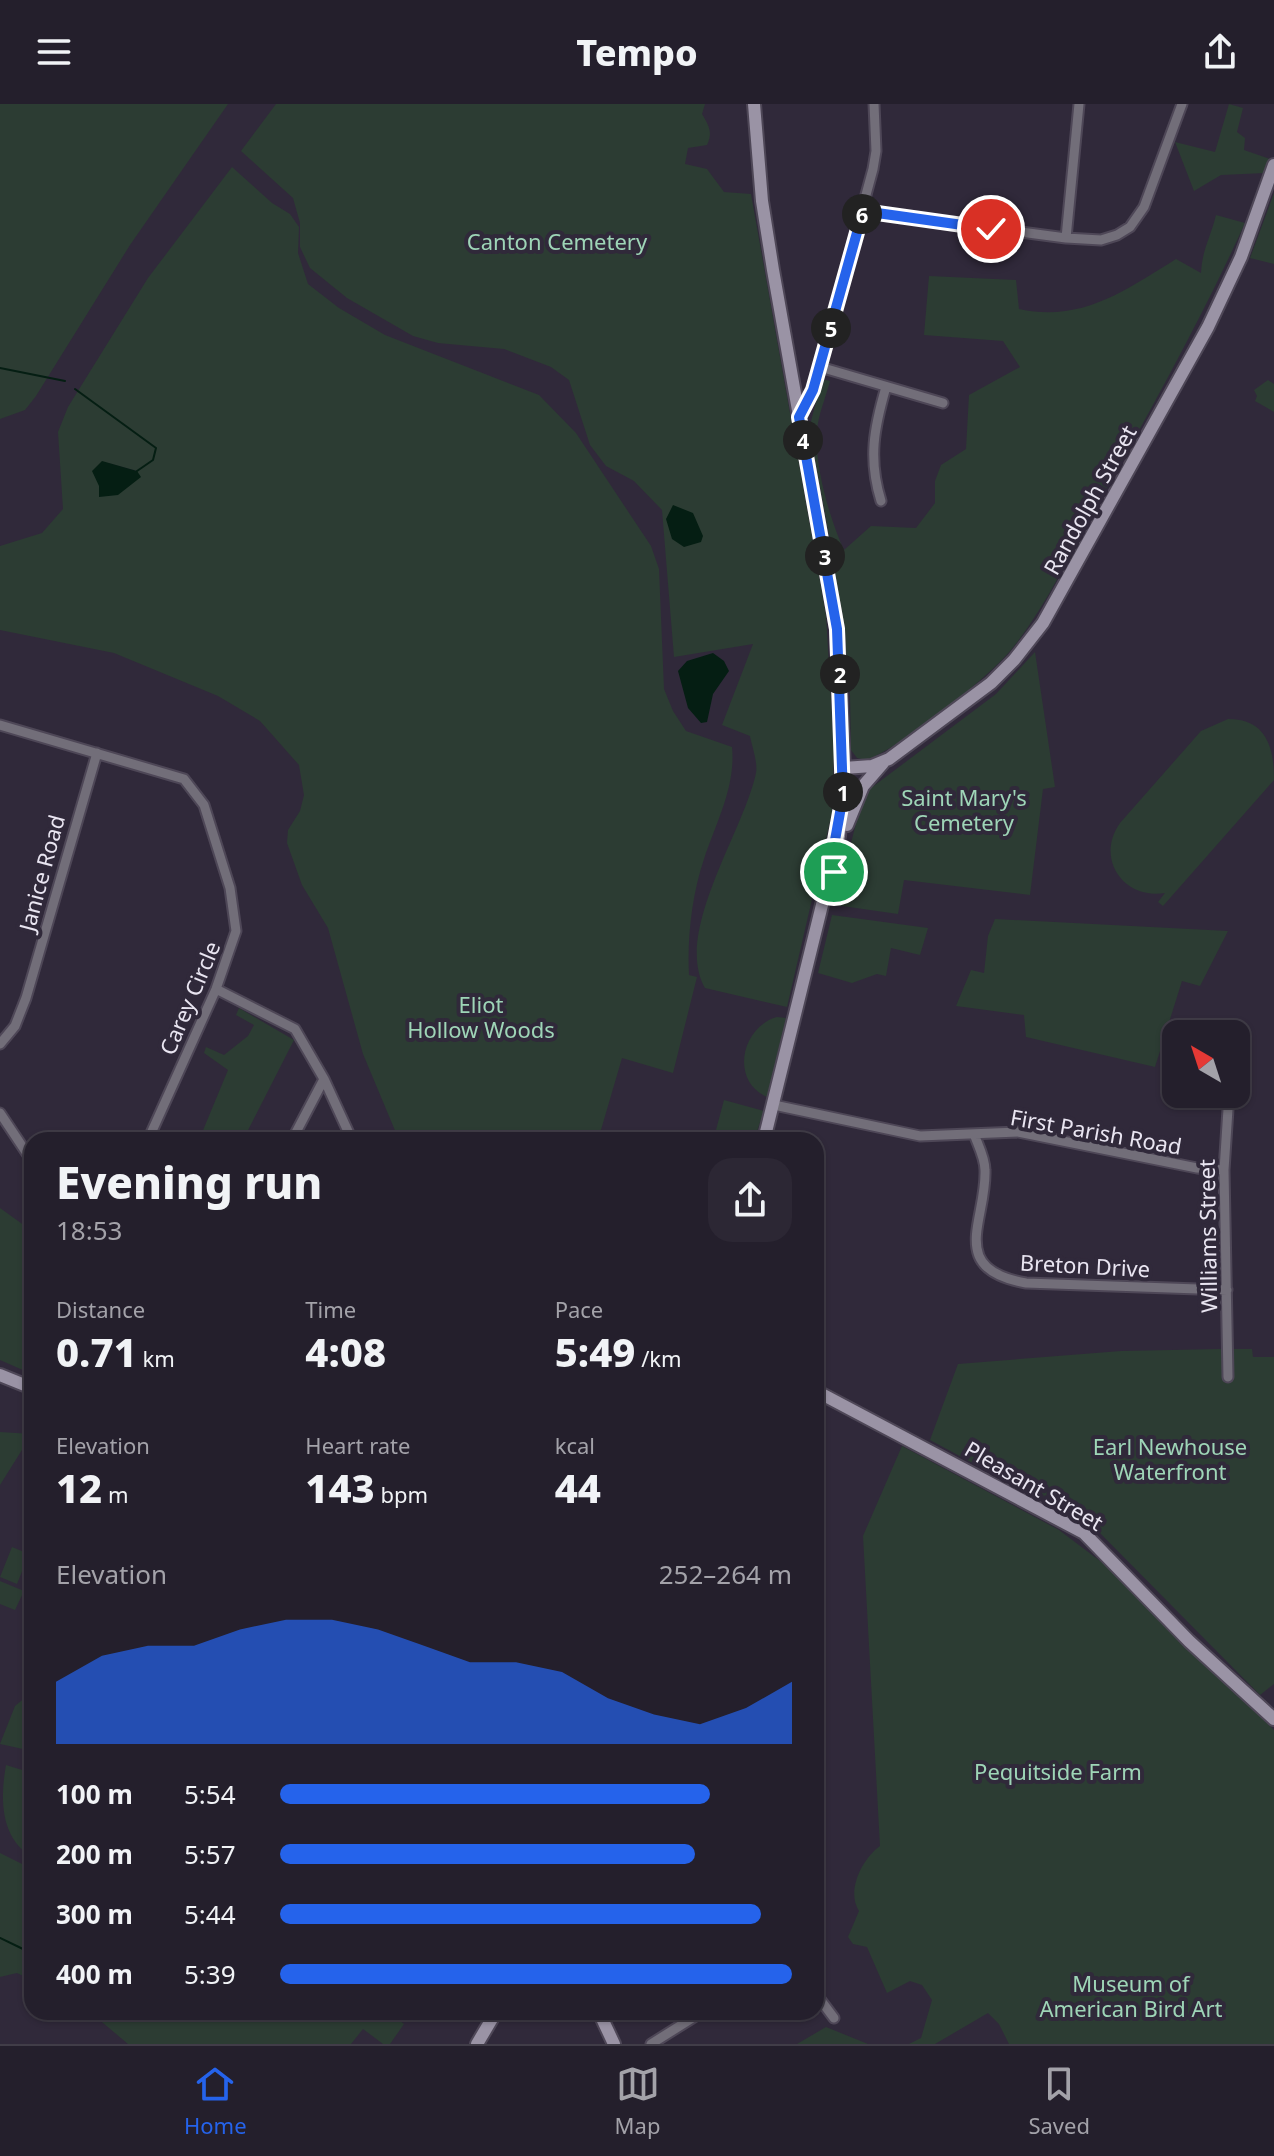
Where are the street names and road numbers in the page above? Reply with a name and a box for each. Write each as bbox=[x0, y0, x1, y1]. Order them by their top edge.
street label: Randolph Street bbox=[1036, 419, 1143, 580]
street label: Janice Road bbox=[11, 811, 71, 936]
street label: Carey Circle bbox=[152, 936, 226, 1059]
street label: First Parish Road bbox=[1008, 1101, 1184, 1161]
street label: Williams Street bbox=[1191, 1159, 1223, 1313]
street label: Breton Drive bbox=[1019, 1247, 1151, 1283]
street label: Pleasant Street bbox=[960, 1433, 1109, 1537]

